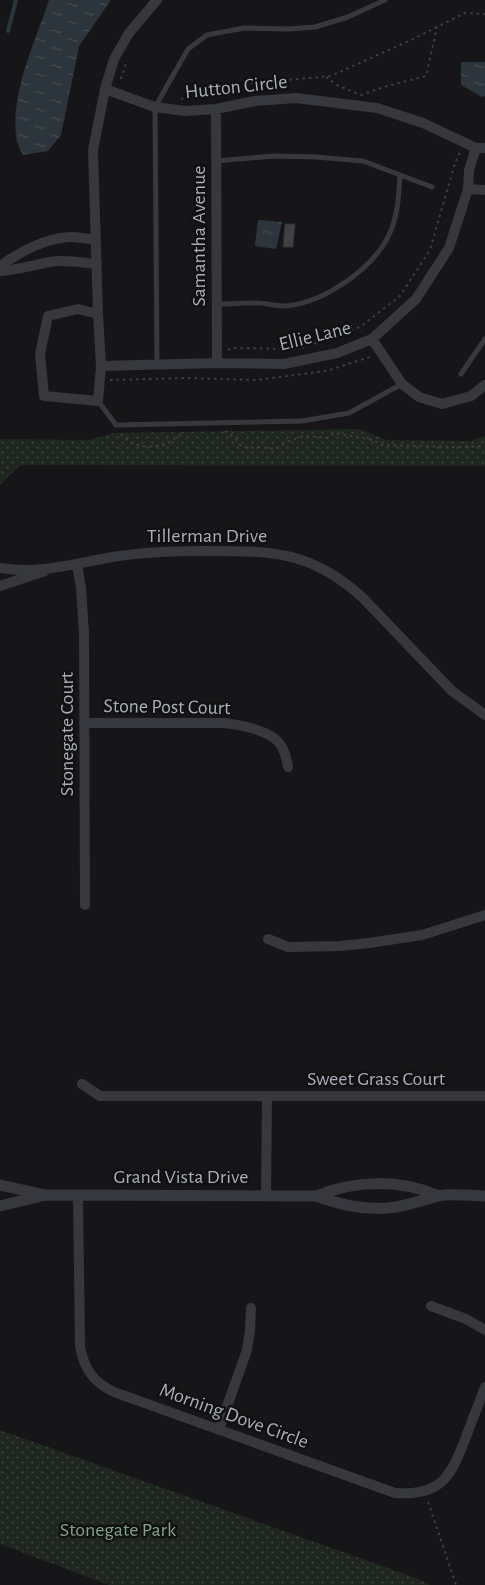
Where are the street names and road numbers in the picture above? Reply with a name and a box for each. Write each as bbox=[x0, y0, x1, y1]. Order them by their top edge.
street label: Hutton Circle bbox=[184, 72, 288, 102]
street label: Samantha Avenue bbox=[189, 165, 209, 307]
street label: Ellie Lane bbox=[277, 317, 353, 355]
street label: Tillerman Drive bbox=[147, 526, 267, 546]
street label: Stonegate Court bbox=[57, 671, 77, 796]
street label: Stone Post Court bbox=[103, 696, 231, 718]
street label: Sweet Grass Court bbox=[307, 1069, 446, 1089]
street label: Grand Vista Drive bbox=[114, 1167, 248, 1187]
street label: Morning Dove Circle bbox=[157, 1380, 311, 1452]

